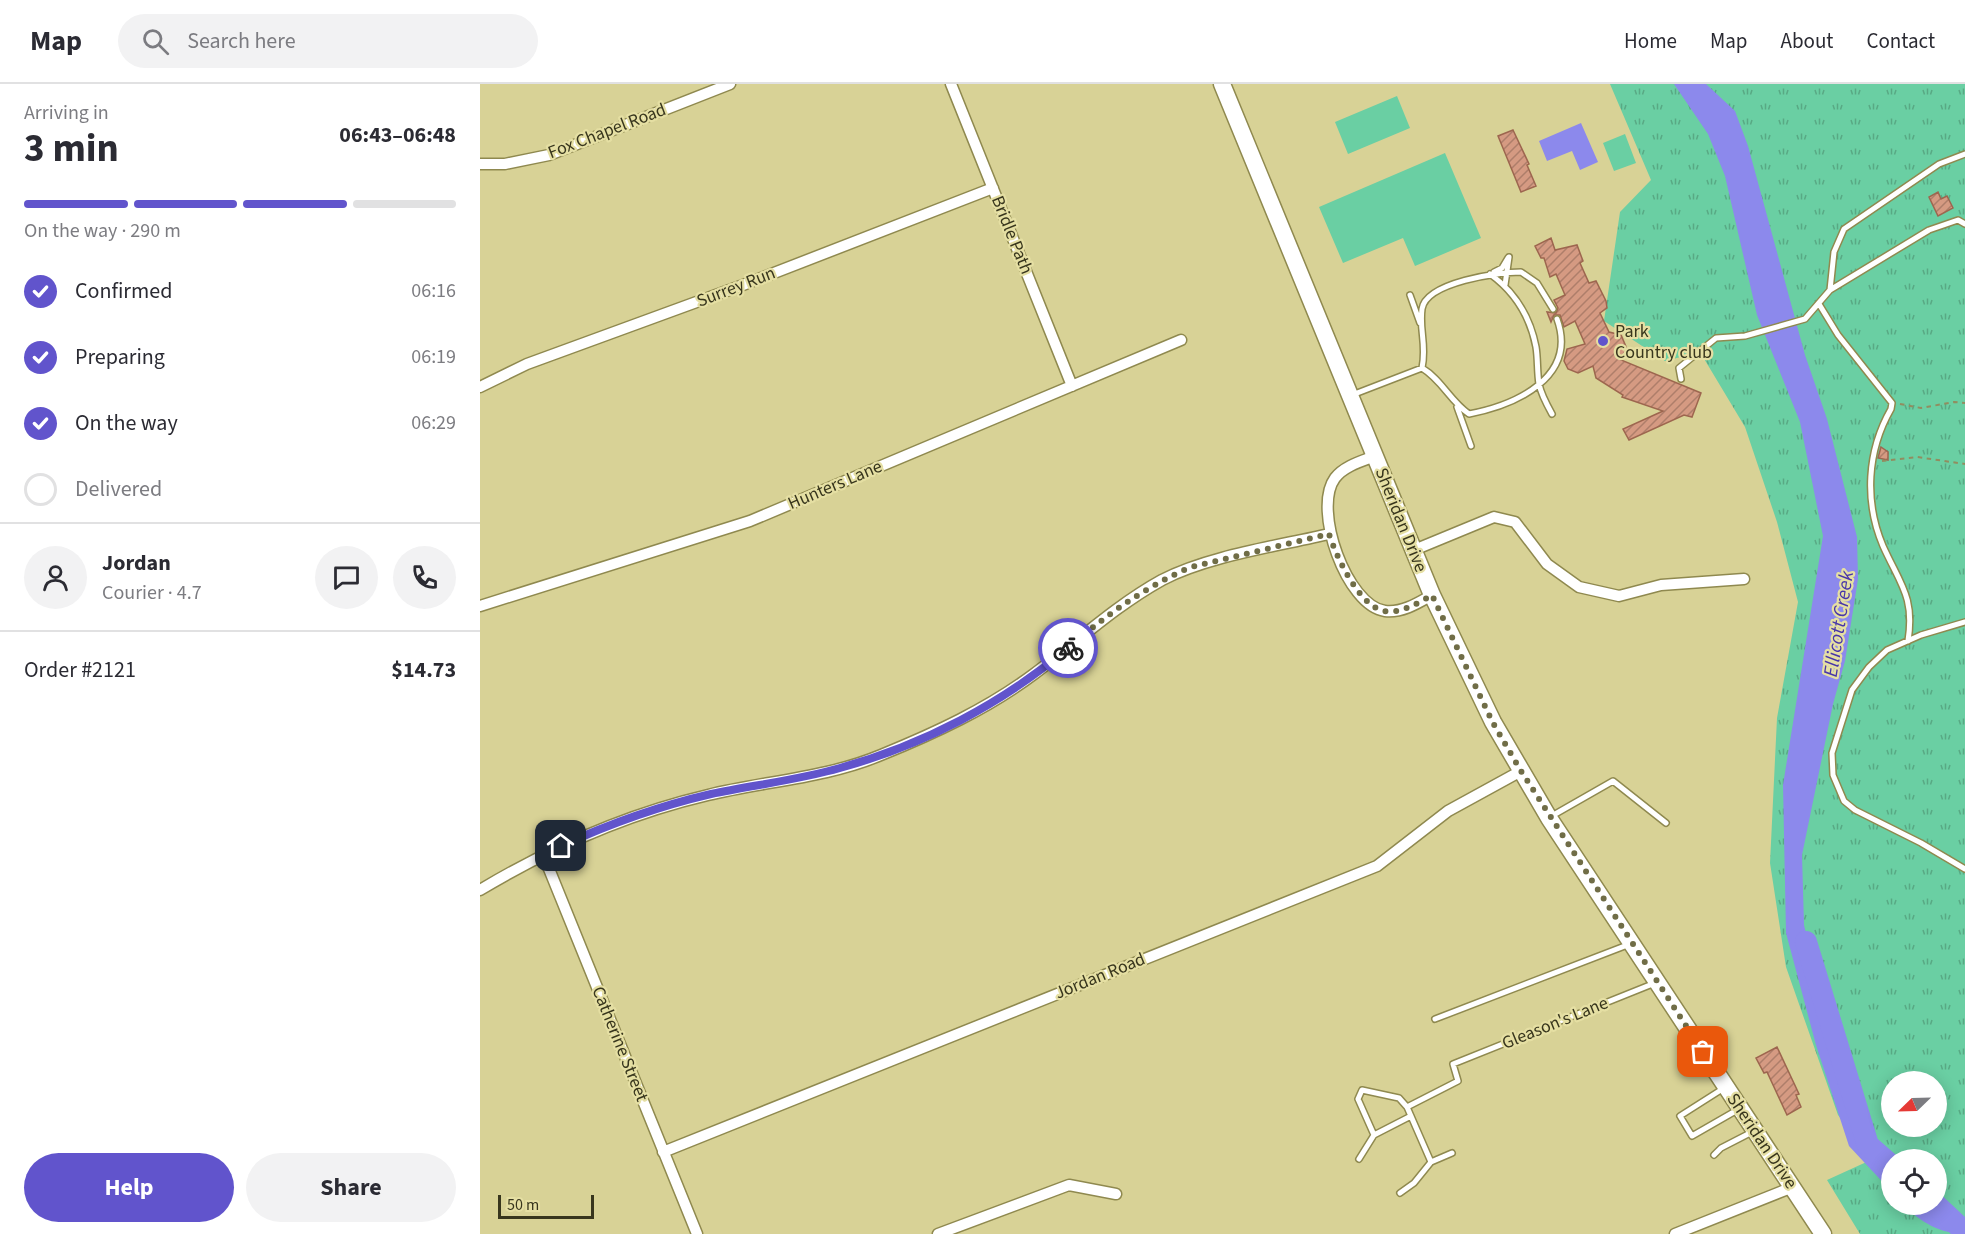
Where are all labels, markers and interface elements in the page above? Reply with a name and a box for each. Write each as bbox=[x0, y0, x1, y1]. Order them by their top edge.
search box bbox=[118, 14, 538, 68]
text: Map bbox=[30, 21, 82, 61]
icon: search bbox=[139, 25, 172, 58]
text: Search here bbox=[187, 25, 296, 57]
text: Home bbox=[1624, 26, 1677, 56]
text: Map bbox=[1710, 26, 1748, 56]
text: About bbox=[1781, 26, 1833, 56]
text: Contact bbox=[1866, 26, 1935, 56]
street label: Fox Chapel Road bbox=[544, 97, 670, 165]
text: Arriving in bbox=[24, 99, 109, 127]
text: 06:43–06:48 bbox=[339, 119, 456, 151]
text: 3 min bbox=[24, 121, 119, 177]
street label: Bridle Path bbox=[985, 192, 1039, 278]
text: On the way · 290 m bbox=[24, 217, 181, 245]
street label: Surrey Run bbox=[693, 261, 779, 313]
icon: check bbox=[24, 275, 57, 308]
text: Confirmed bbox=[75, 275, 172, 307]
text: 06:16 bbox=[411, 277, 456, 305]
place label: Park Country club bbox=[1615, 319, 1712, 365]
marker: Park Country club bbox=[1596, 334, 1610, 348]
icon: check bbox=[24, 341, 57, 374]
text: Preparing bbox=[75, 341, 165, 373]
text: 06:19 bbox=[411, 343, 456, 371]
icon: check bbox=[24, 407, 57, 440]
text: On the way bbox=[75, 407, 178, 439]
text: 06:29 bbox=[411, 409, 456, 437]
street label: Hunters Lane bbox=[784, 454, 886, 516]
street label: Sheridan Drive bbox=[1369, 464, 1433, 576]
text: Delivered bbox=[75, 473, 162, 505]
button: person bbox=[24, 546, 87, 609]
button: chat bbox=[315, 546, 378, 609]
button: phone bbox=[393, 546, 456, 609]
text: Jordan bbox=[102, 547, 171, 579]
water label: Ellicott Creek bbox=[1817, 569, 1861, 679]
text: Courier · 4.7 bbox=[102, 579, 202, 607]
courier bbox=[1038, 618, 1098, 678]
icon: bike bbox=[1052, 632, 1085, 665]
text: Order #2121 bbox=[24, 654, 136, 686]
text: $14.73 bbox=[391, 654, 456, 686]
pin bbox=[535, 820, 586, 871]
icon: home bbox=[544, 829, 577, 862]
street label: Jordan Road bbox=[1051, 947, 1149, 1005]
street label: Catherine Street bbox=[586, 983, 654, 1105]
street label: Gleason's Lane bbox=[1498, 990, 1612, 1056]
pin bbox=[1677, 1026, 1728, 1077]
icon: bag bbox=[1686, 1035, 1719, 1068]
north arrow bbox=[1881, 1071, 1947, 1137]
map controls bbox=[1881, 1071, 1947, 1215]
street label: Sheridan Drive bbox=[1721, 1088, 1803, 1194]
button: locate bbox=[1881, 1149, 1947, 1215]
button: Help bbox=[24, 1153, 234, 1222]
button: Share bbox=[246, 1153, 456, 1222]
scale bar bbox=[498, 1192, 594, 1220]
text: 50 m bbox=[507, 1194, 539, 1216]

